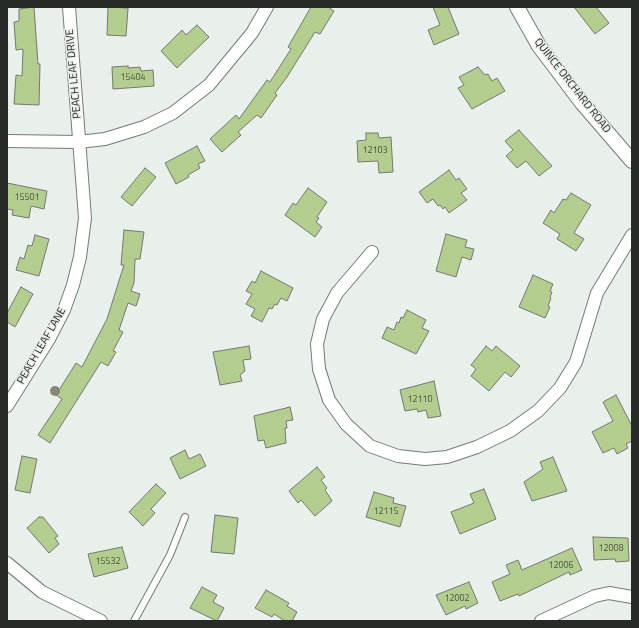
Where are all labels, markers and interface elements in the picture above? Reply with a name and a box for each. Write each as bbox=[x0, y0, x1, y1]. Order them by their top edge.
street label: PEACH LEAF DRIVE bbox=[64, 29, 84, 119]
street label: QUINCE ORCHARD ROAD bbox=[531, 36, 613, 136]
house number: 15404 bbox=[120, 73, 146, 83]
house number: 12103 bbox=[362, 146, 388, 156]
house number: 15501 bbox=[14, 193, 40, 203]
street label: PEACH LEAF LANE bbox=[15, 305, 69, 387]
house number: 12110 bbox=[407, 395, 433, 405]
house number: 12115 bbox=[373, 507, 399, 517]
house number: 12008 bbox=[598, 544, 624, 554]
house number: 15532 bbox=[95, 557, 121, 567]
house number: 12006 bbox=[548, 561, 574, 571]
house number: 12002 bbox=[444, 594, 470, 604]

